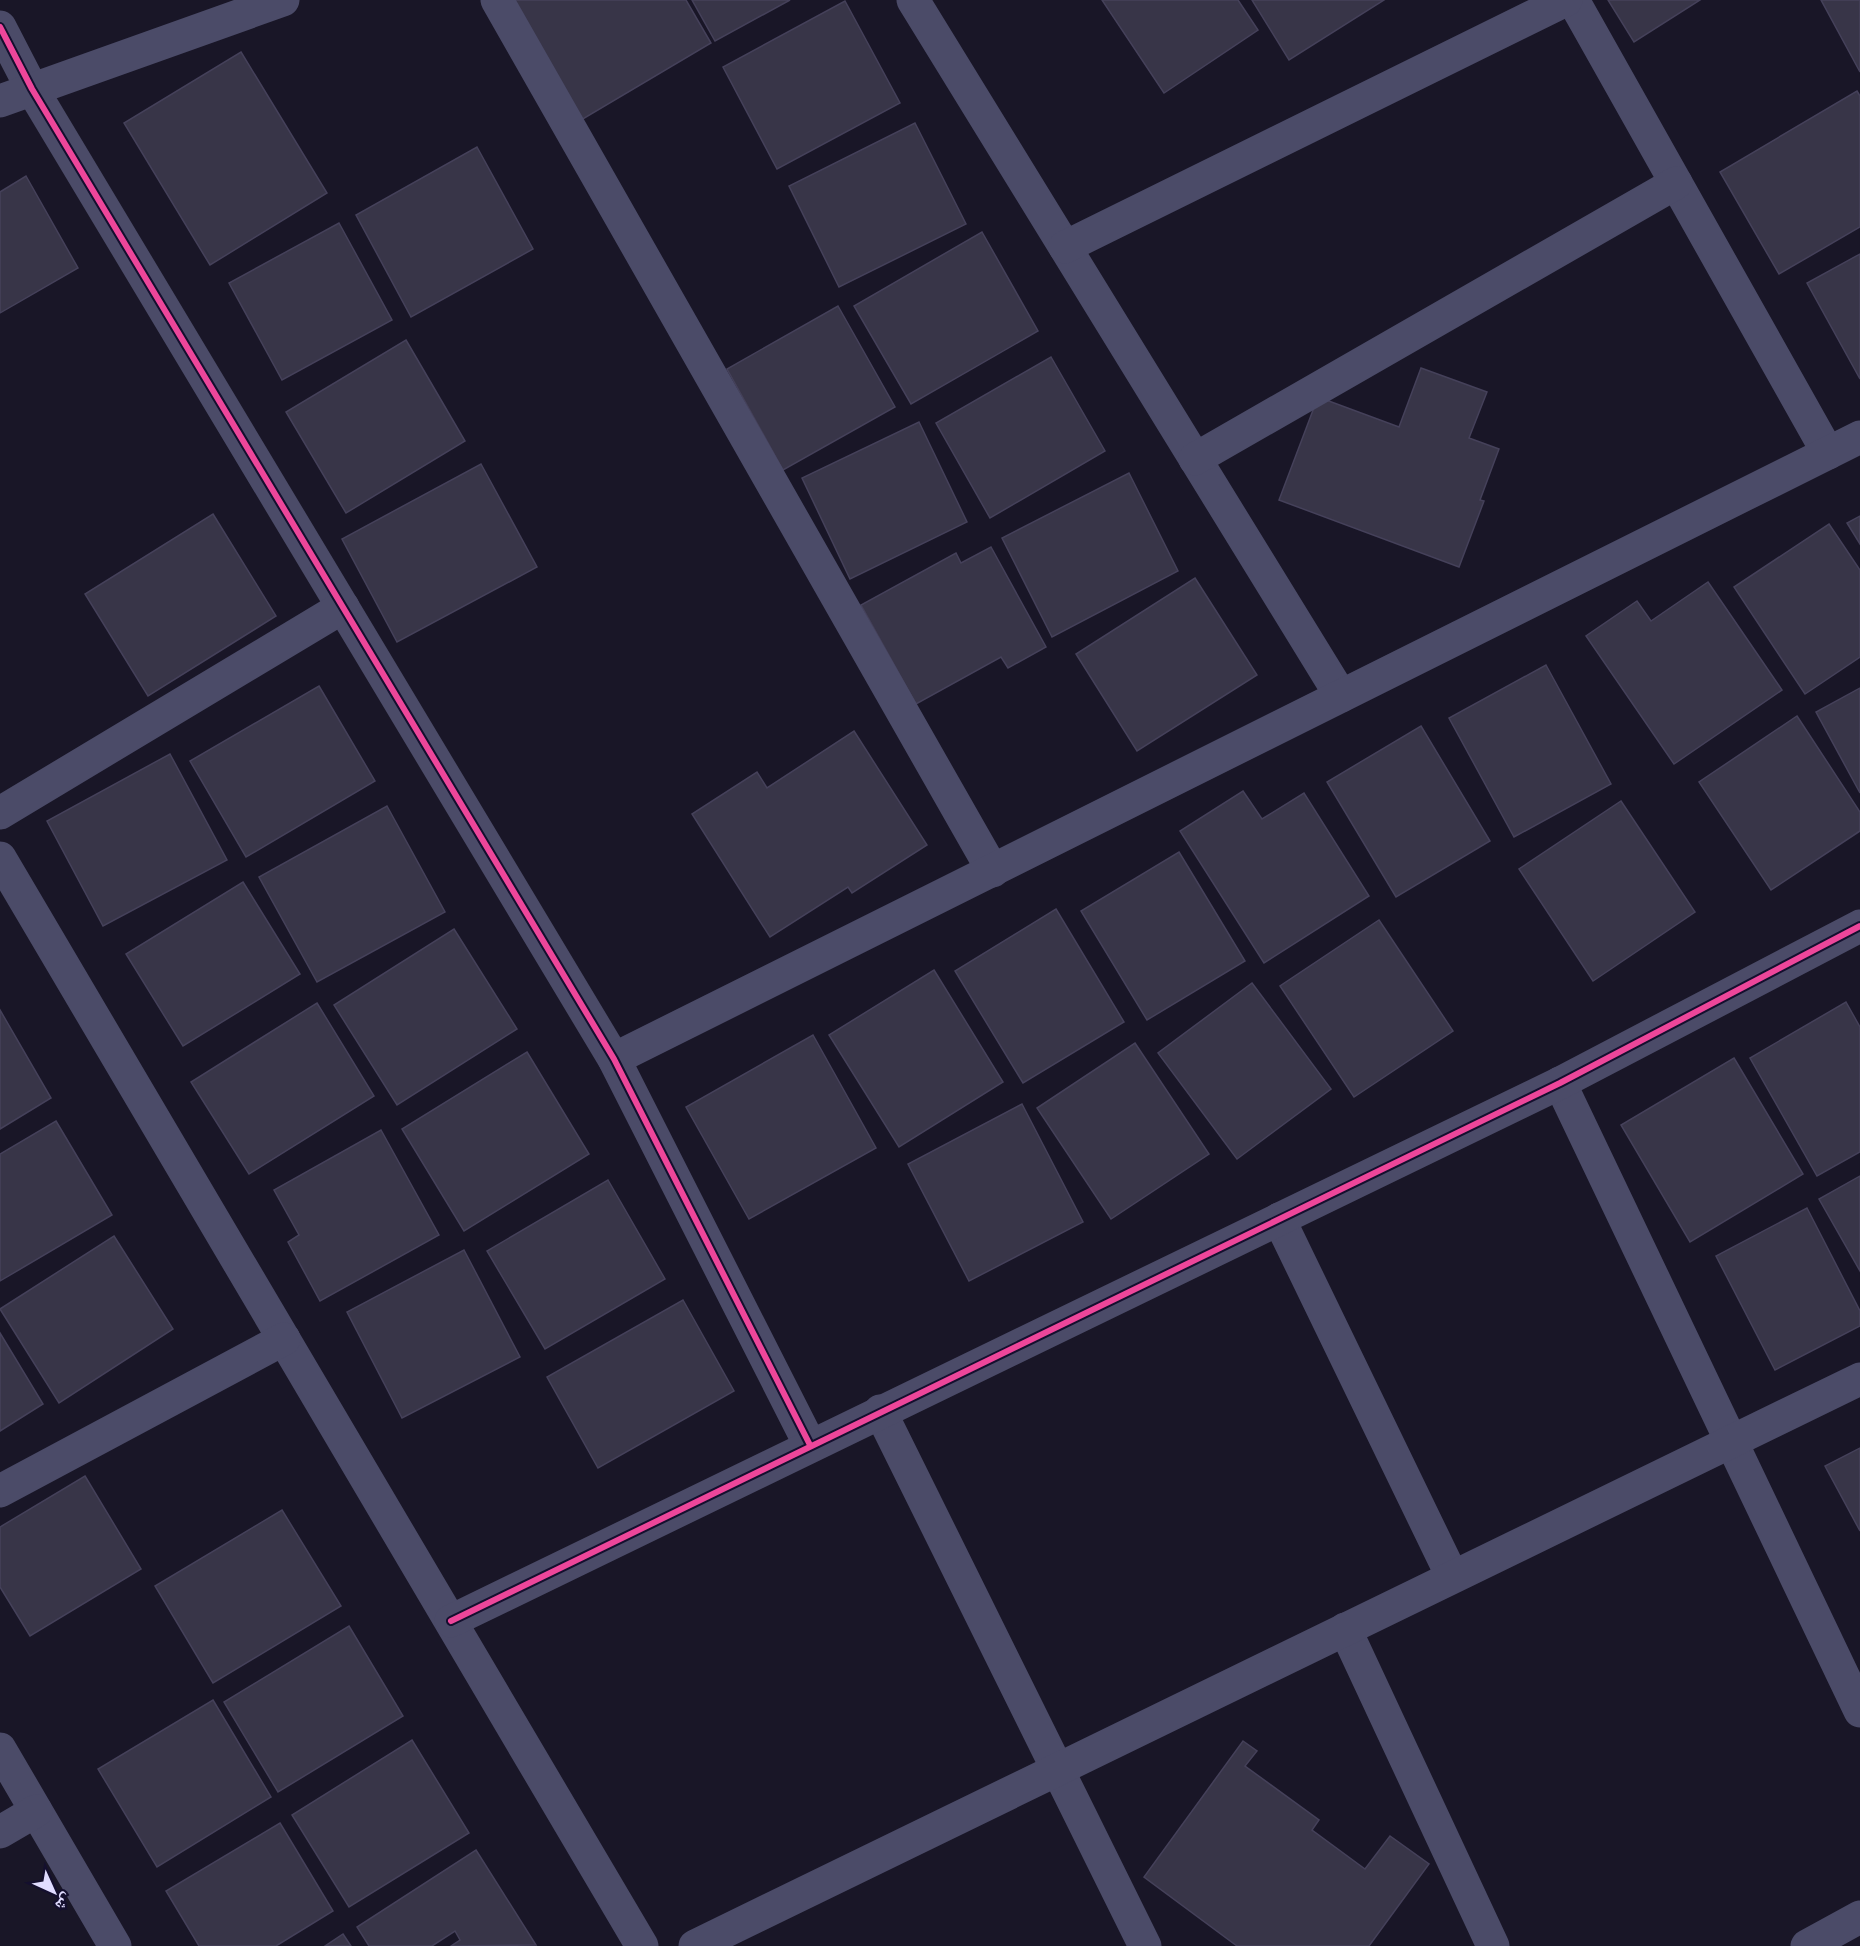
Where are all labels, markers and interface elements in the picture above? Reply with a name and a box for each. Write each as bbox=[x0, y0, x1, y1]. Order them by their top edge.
north arrow bbox=[24, 1862, 84, 1922]
text: ش bbox=[52, 1890, 77, 1915]

